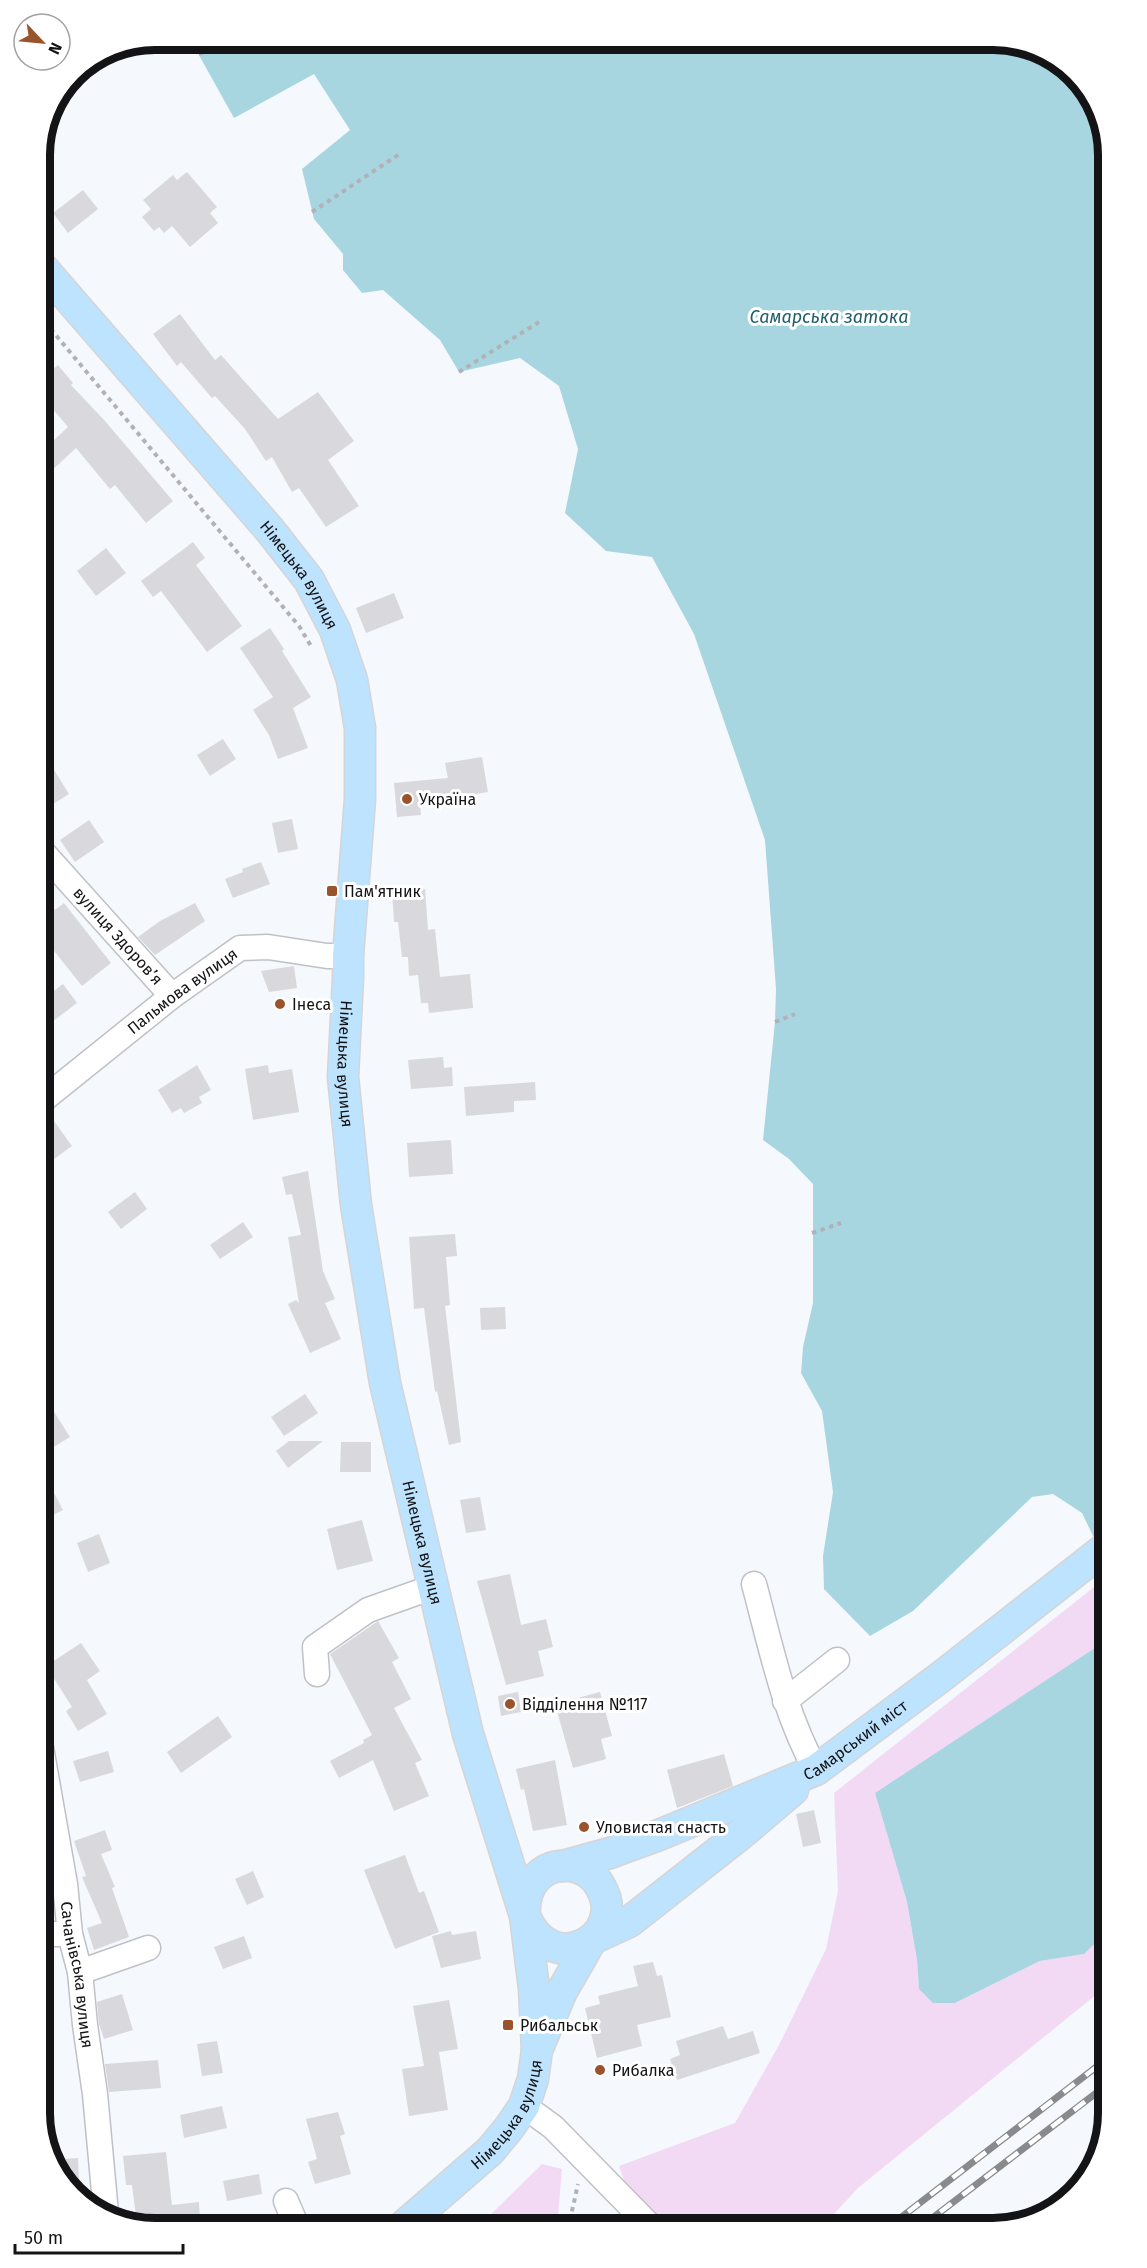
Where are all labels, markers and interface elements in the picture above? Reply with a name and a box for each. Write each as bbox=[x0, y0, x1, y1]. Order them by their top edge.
north arrow bbox=[12, 12, 72, 72]
text: N bbox=[44, 39, 66, 57]
water label: Самарська затока bbox=[750, 306, 908, 328]
street label: Німецька вулиця bbox=[256, 516, 342, 632]
place label: Україна bbox=[419, 790, 476, 809]
marker: Україна bbox=[400, 792, 414, 806]
place label: Пам'ятник bbox=[344, 882, 422, 901]
street label: вулиця Здоровʼя bbox=[69, 883, 167, 989]
marker: Пам'ятник bbox=[325, 884, 339, 898]
street label: Пальмова вулиця bbox=[123, 944, 241, 1038]
place label: Інеса bbox=[292, 995, 331, 1014]
marker: Інеса bbox=[273, 997, 287, 1011]
street label: Німецька вулиця bbox=[333, 1000, 358, 1128]
street label: Німецька вулиця bbox=[399, 1478, 447, 1607]
place label: Відділення №117 bbox=[522, 1695, 647, 1714]
street label: Самарський міст bbox=[800, 1695, 912, 1784]
marker: Відділення №117 bbox=[503, 1697, 517, 1711]
place label: Уловистая снасть bbox=[596, 1818, 726, 1837]
marker: Уловистая снасть bbox=[577, 1820, 591, 1834]
street label: Сачанівська вулиця bbox=[57, 1900, 98, 2049]
place label: Рибальськ bbox=[520, 2016, 599, 2035]
marker: Рибальськ bbox=[501, 2018, 515, 2032]
street label: Німецька вулиця bbox=[467, 2058, 545, 2173]
place label: Рибалка bbox=[612, 2061, 674, 2080]
marker: Рибалка bbox=[593, 2063, 607, 2077]
scale bar bbox=[15, 2217, 183, 2255]
text: 50 m bbox=[24, 2227, 63, 2249]

